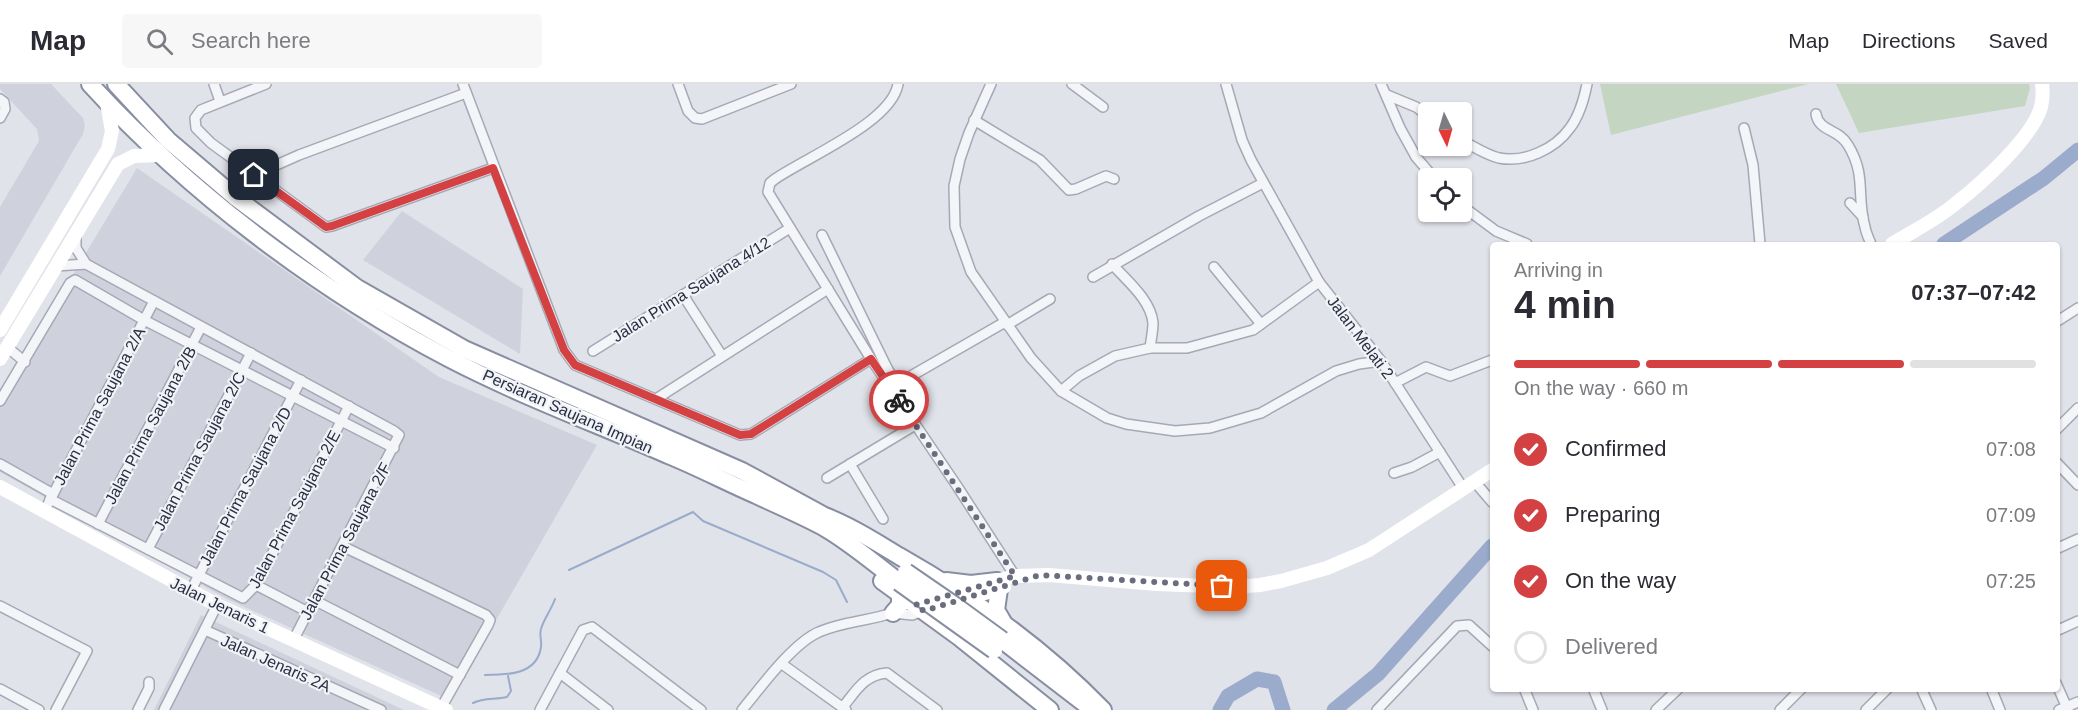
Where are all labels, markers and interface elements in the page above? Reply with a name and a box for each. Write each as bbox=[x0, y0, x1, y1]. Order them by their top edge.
search box bbox=[122, 14, 542, 68]
text: Map bbox=[30, 25, 86, 56]
icon: search bbox=[143, 25, 176, 58]
text: Search here bbox=[191, 28, 311, 53]
text: Map bbox=[1788, 29, 1829, 52]
text: Directions bbox=[1862, 29, 1955, 52]
text: Saved bbox=[1988, 29, 2048, 52]
north arrow bbox=[1418, 102, 1472, 156]
map controls bbox=[1418, 102, 1472, 222]
pin bbox=[228, 149, 279, 200]
icon: home bbox=[237, 158, 270, 191]
button: locate bbox=[1418, 168, 1472, 222]
street label: Jalan Prima Saujana 4/12 bbox=[609, 234, 774, 345]
text: Arriving in bbox=[1514, 259, 1603, 281]
text: 07:37–07:42 bbox=[1911, 280, 2036, 305]
text: 4 min bbox=[1514, 283, 1616, 326]
street label: Jalan Melati 2 bbox=[1324, 293, 1397, 382]
street label: Jalan Prima Saujana 2/A bbox=[51, 324, 148, 488]
street label: Jalan Prima Saujana 2/B bbox=[102, 343, 199, 507]
street label: Persiaran Saujana Impian bbox=[480, 366, 655, 457]
street label: Jalan Prima Saujana 2/C bbox=[150, 369, 248, 533]
courier bbox=[869, 370, 929, 430]
text: On the way · 660 m bbox=[1514, 377, 1689, 399]
icon: bike bbox=[883, 384, 916, 417]
street label: Jalan Prima Saujana 2/D bbox=[196, 404, 294, 568]
street label: Jalan Prima Saujana 2/E bbox=[246, 427, 343, 591]
icon: check bbox=[1514, 433, 1547, 466]
text: Confirmed bbox=[1565, 436, 1666, 461]
text: 07:08 bbox=[1986, 438, 2036, 460]
street label: Jalan Prima Saujana 2/F bbox=[297, 460, 394, 623]
icon: check bbox=[1514, 499, 1547, 532]
text: Preparing bbox=[1565, 502, 1660, 527]
text: 07:09 bbox=[1986, 504, 2036, 526]
pin bbox=[1196, 560, 1247, 611]
icon: check bbox=[1514, 565, 1547, 598]
text: On the way bbox=[1565, 568, 1676, 593]
icon: bag bbox=[1205, 569, 1238, 602]
text: 07:25 bbox=[1986, 570, 2036, 592]
street label: Jalan Jenaris 1 bbox=[168, 574, 272, 637]
street label: Jalan Jenaris 2A bbox=[218, 632, 334, 695]
text: Delivered bbox=[1565, 634, 1658, 659]

